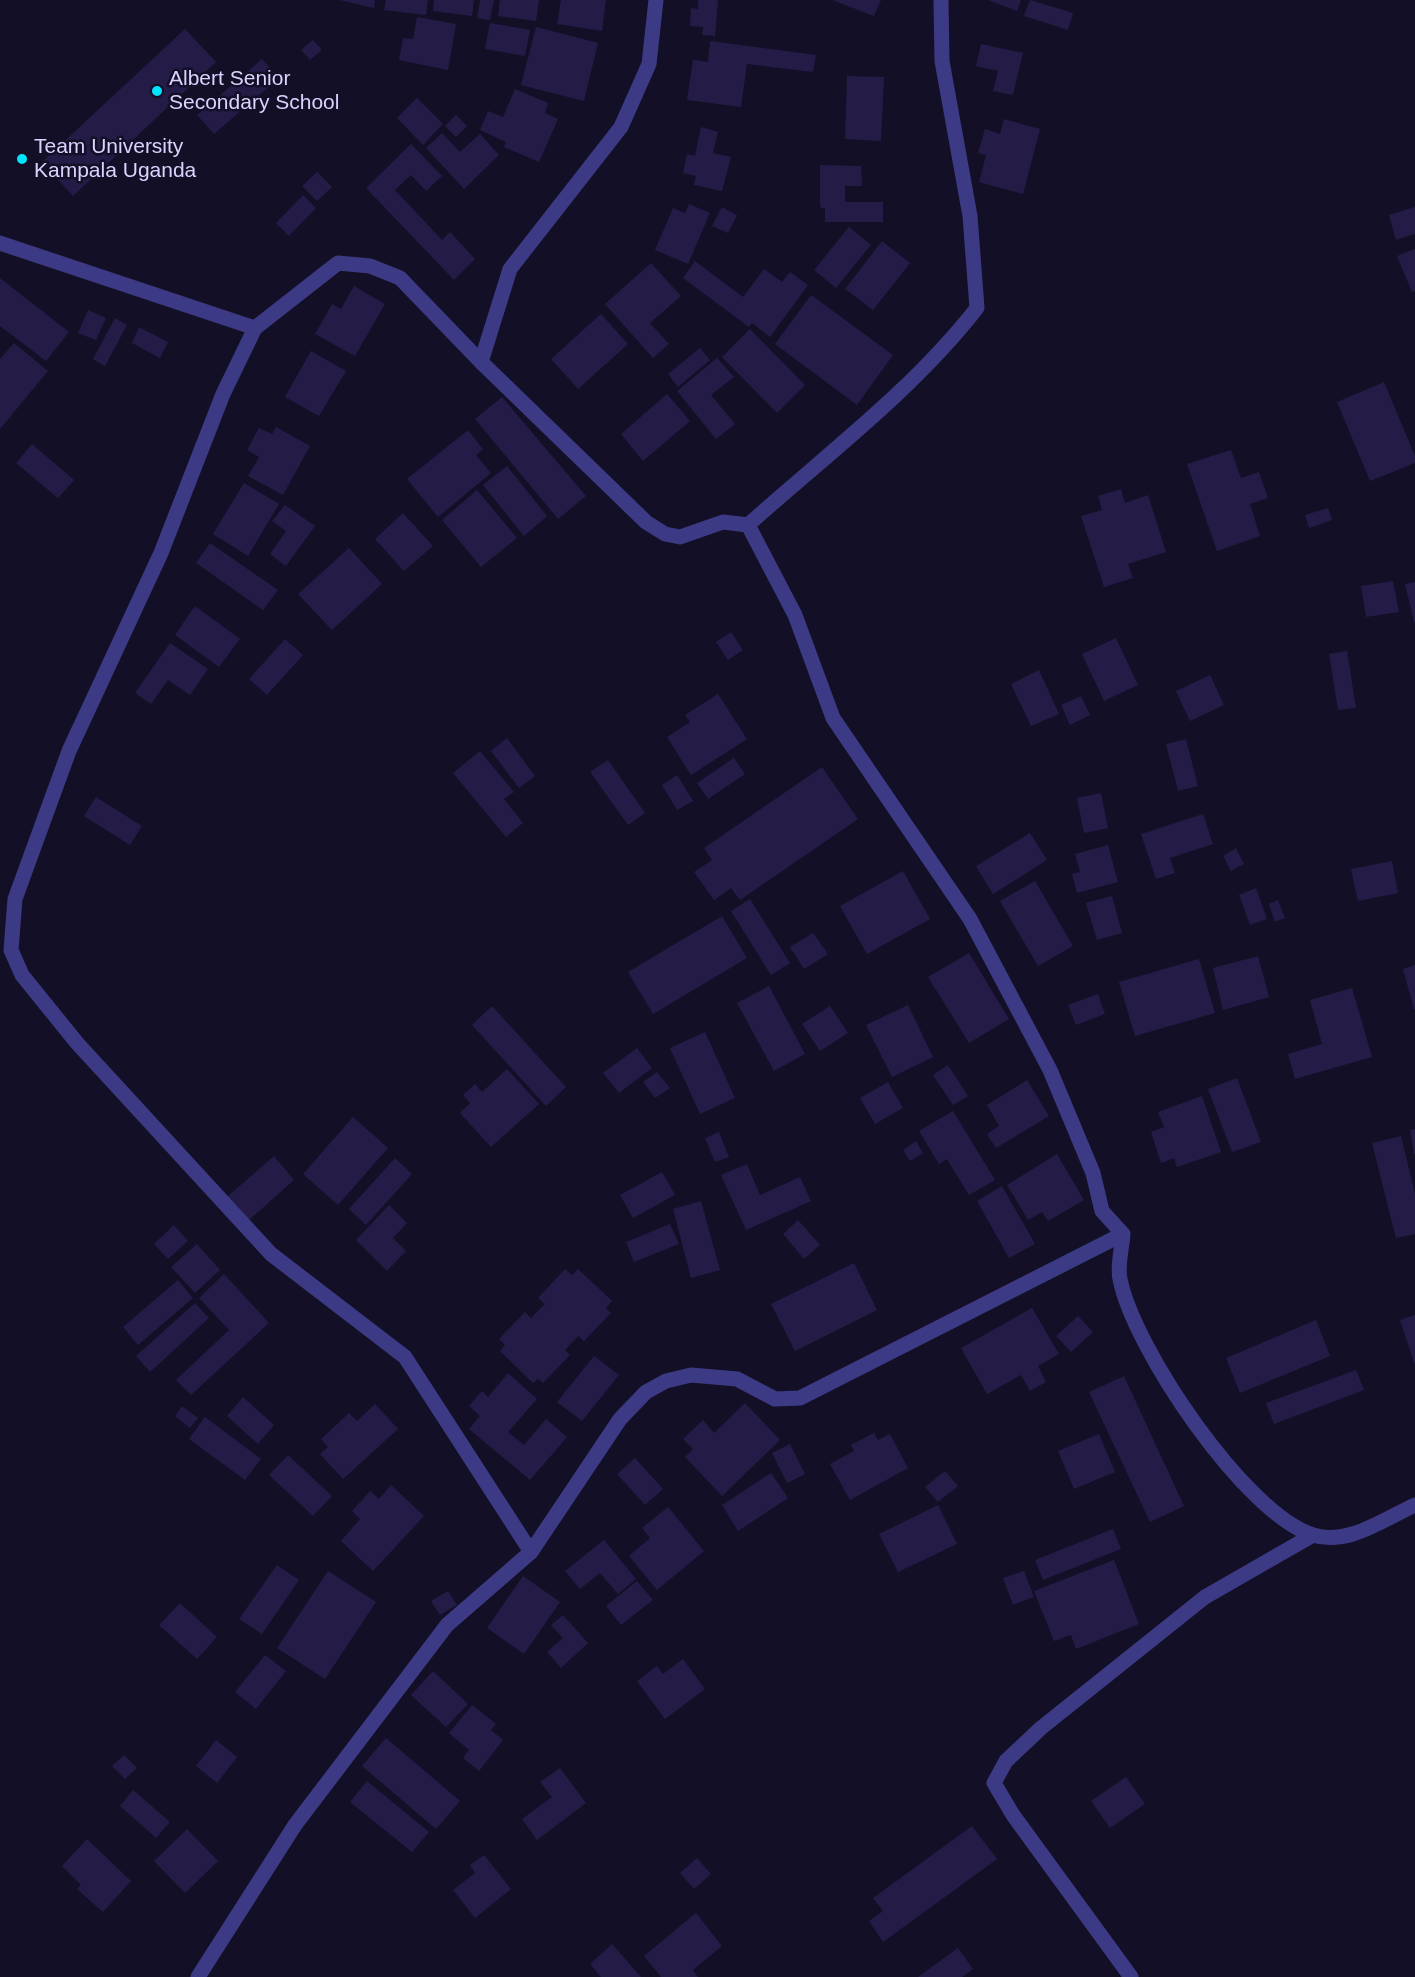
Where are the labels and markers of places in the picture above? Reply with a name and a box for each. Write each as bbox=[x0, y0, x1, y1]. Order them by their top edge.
place label: Albert Senior Secondary School bbox=[169, 66, 339, 116]
marker: Albert Senior Secondary School bbox=[150, 84, 164, 98]
place label: Team University Kampala Uganda bbox=[34, 134, 196, 184]
marker: Team University Kampala Uganda bbox=[15, 152, 29, 166]

